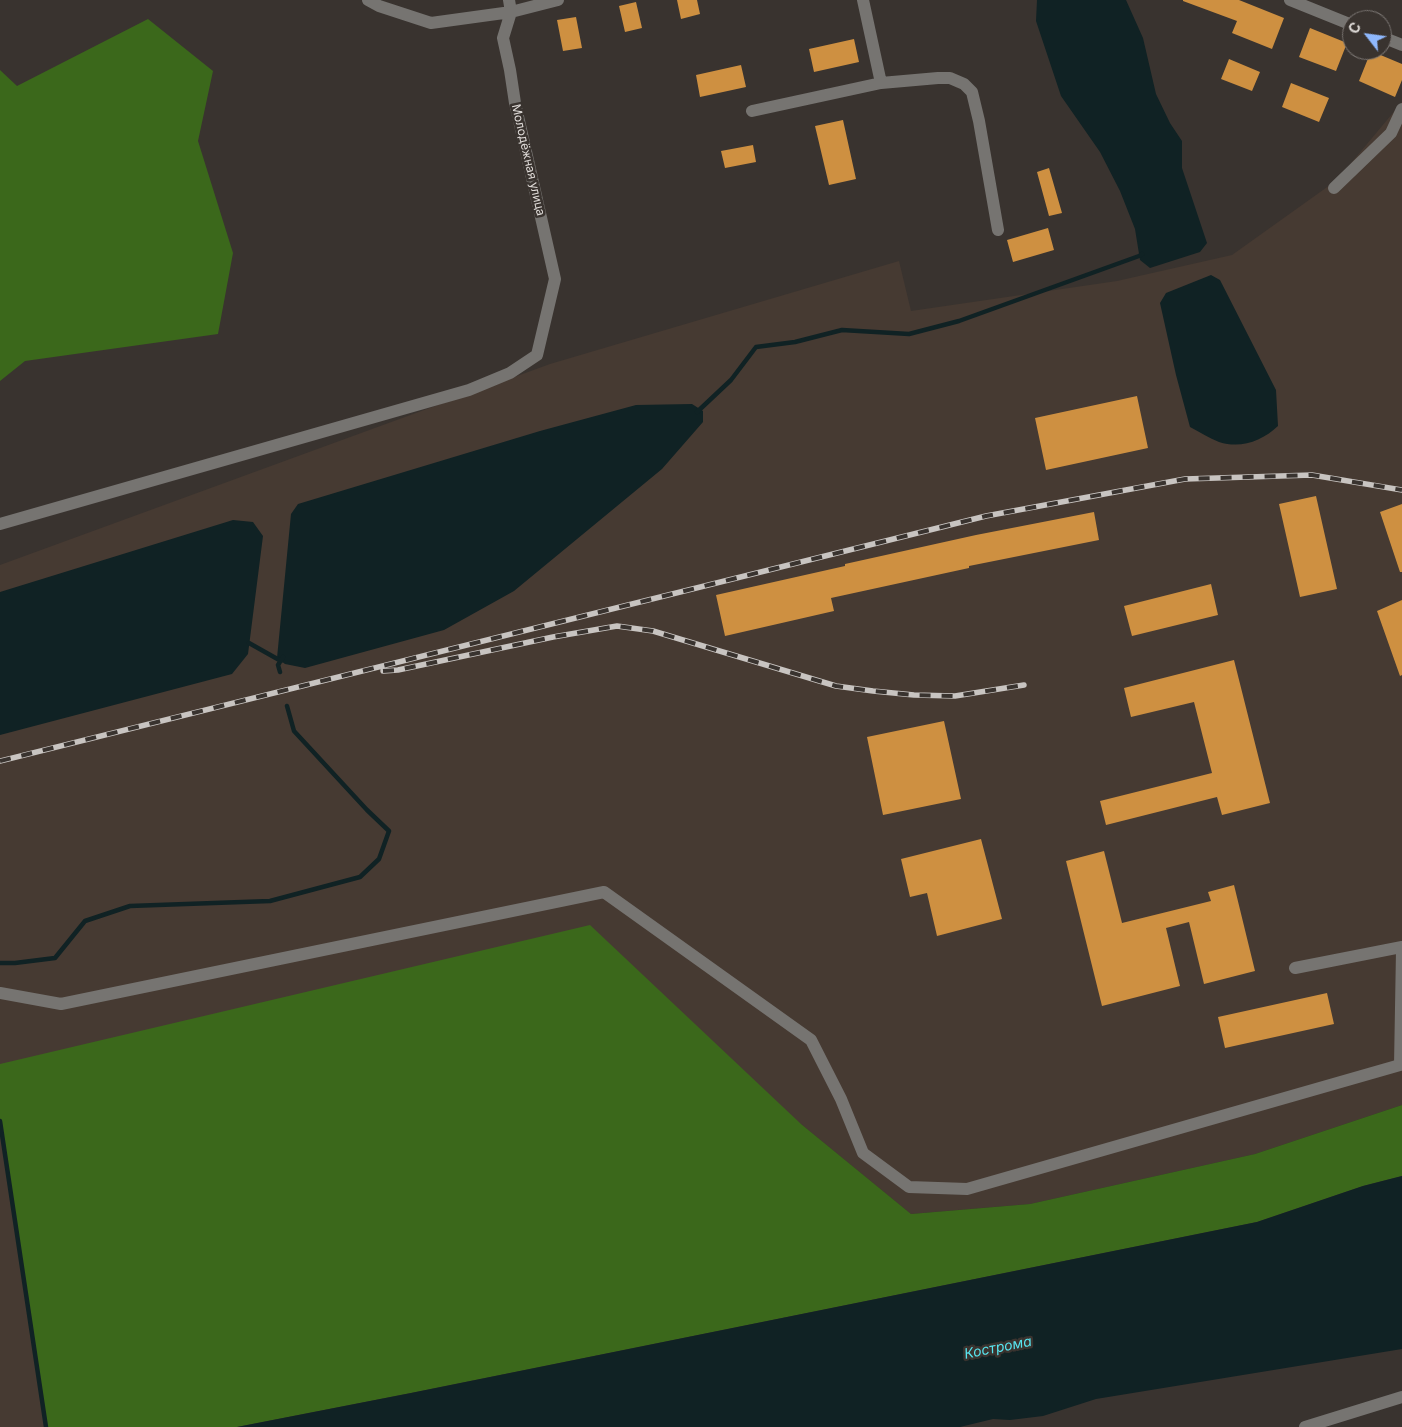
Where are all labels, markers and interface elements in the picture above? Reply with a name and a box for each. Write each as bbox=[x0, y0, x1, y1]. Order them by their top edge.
north arrow bbox=[1342, 10, 1392, 60]
text: С bbox=[1344, 19, 1364, 36]
street label: Молодёжная улица bbox=[508, 103, 548, 217]
water label: Кострома bbox=[963, 1333, 1033, 1363]

